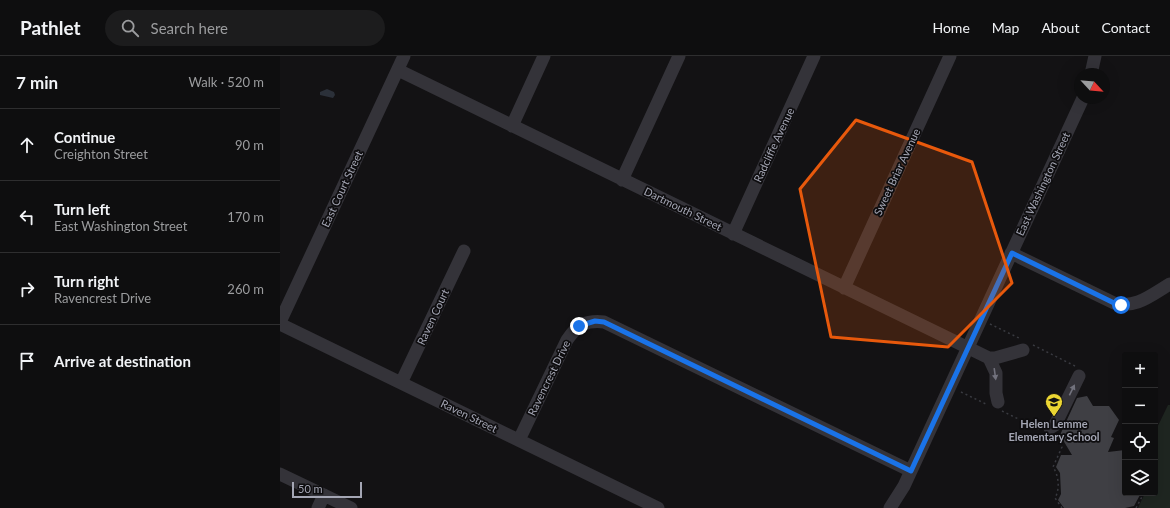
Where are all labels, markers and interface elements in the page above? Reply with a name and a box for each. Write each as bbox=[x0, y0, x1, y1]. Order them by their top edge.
search box bbox=[105, 10, 385, 46]
text: Pathlet bbox=[20, 16, 81, 39]
icon: search bbox=[119, 17, 141, 39]
text: Search here bbox=[151, 19, 228, 37]
text: Home bbox=[932, 19, 970, 36]
text: Map bbox=[992, 19, 1019, 36]
text: About bbox=[1041, 19, 1079, 36]
text: Contact bbox=[1101, 19, 1150, 36]
north arrow bbox=[1074, 68, 1110, 104]
text: 7 min bbox=[16, 72, 58, 93]
text: Walk · 520 m bbox=[188, 74, 264, 90]
street label: Radcliffe Avenue bbox=[751, 105, 797, 184]
street label: Sweet Briar Avenue bbox=[871, 126, 922, 217]
text: Continue bbox=[54, 128, 115, 146]
street label: East Washington Street bbox=[1013, 130, 1072, 238]
icon: ahead bbox=[16, 134, 38, 156]
text: 90 m bbox=[235, 137, 264, 153]
text: Creighton Street bbox=[54, 146, 148, 162]
street label: East Court Street bbox=[318, 149, 365, 229]
street label: Dartmouth Street bbox=[642, 184, 724, 233]
text: Turn left bbox=[54, 200, 110, 218]
icon: left bbox=[16, 206, 38, 228]
text: 170 m bbox=[227, 209, 264, 225]
text: East Washington Street bbox=[54, 218, 187, 234]
text: Turn right bbox=[54, 272, 119, 290]
icon: right bbox=[16, 278, 38, 300]
text: 260 m bbox=[227, 281, 264, 297]
street label: Raven Court bbox=[414, 287, 451, 347]
text: Ravencrest Drive bbox=[54, 290, 151, 306]
route start bbox=[1112, 296, 1130, 314]
route end bbox=[570, 317, 588, 335]
street label: Ravencrest Drive bbox=[525, 338, 572, 418]
icon: arrive bbox=[16, 350, 38, 372]
text: Arrive at destination bbox=[54, 352, 191, 370]
map controls bbox=[1122, 352, 1158, 496]
button: + bbox=[1122, 352, 1158, 388]
one-way arrow bbox=[992, 368, 998, 380]
one-way arrow bbox=[1069, 385, 1075, 396]
button: − bbox=[1122, 388, 1158, 424]
school or university icon: Helen Lemme Elementary School bbox=[1044, 392, 1064, 417]
street label: Raven Street bbox=[439, 396, 500, 435]
place label: Helen Lemme Elementary School bbox=[1009, 417, 1100, 443]
button: locate bbox=[1122, 424, 1158, 460]
button: layers bbox=[1122, 460, 1158, 496]
scale bar bbox=[292, 480, 362, 499]
text: 50 m bbox=[298, 482, 323, 495]

